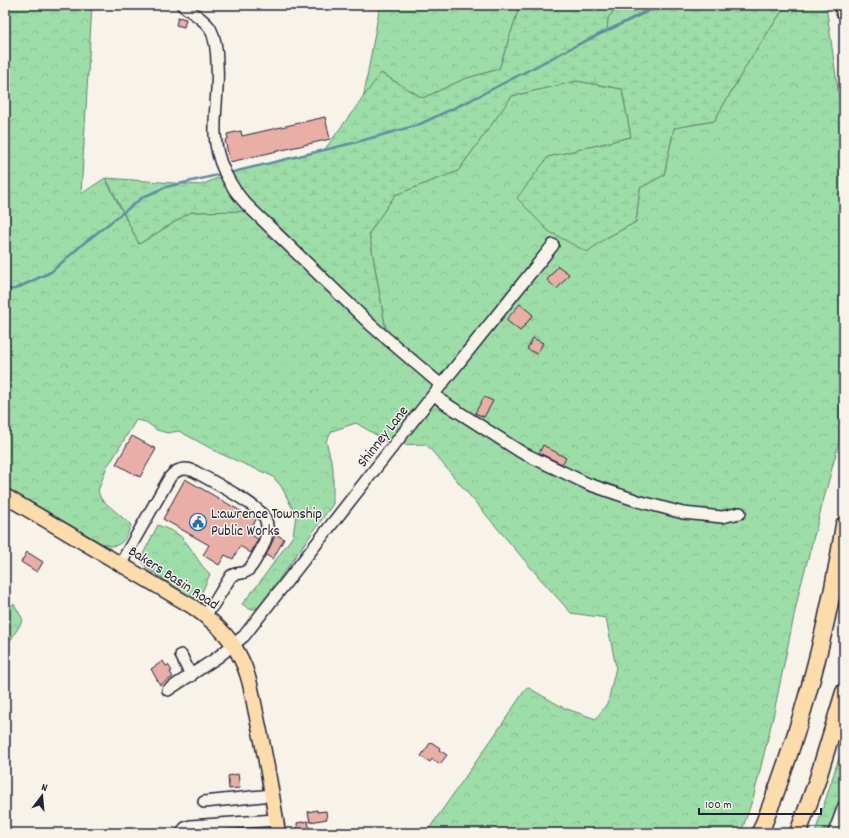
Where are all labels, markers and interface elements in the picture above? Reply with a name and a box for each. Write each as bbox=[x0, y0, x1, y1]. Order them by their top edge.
street label: Shinney Lane bbox=[352, 401, 415, 473]
place label: L:awrence Township Public Works bbox=[211, 504, 322, 543]
public building icon: L:awrence Township Public Works bbox=[188, 512, 208, 532]
street label: Bakers Basin Road bbox=[123, 541, 222, 616]
north arrow bbox=[22, 776, 62, 816]
text: N bbox=[39, 780, 50, 797]
scale bar bbox=[699, 790, 821, 816]
text: 100 m bbox=[705, 797, 732, 814]

